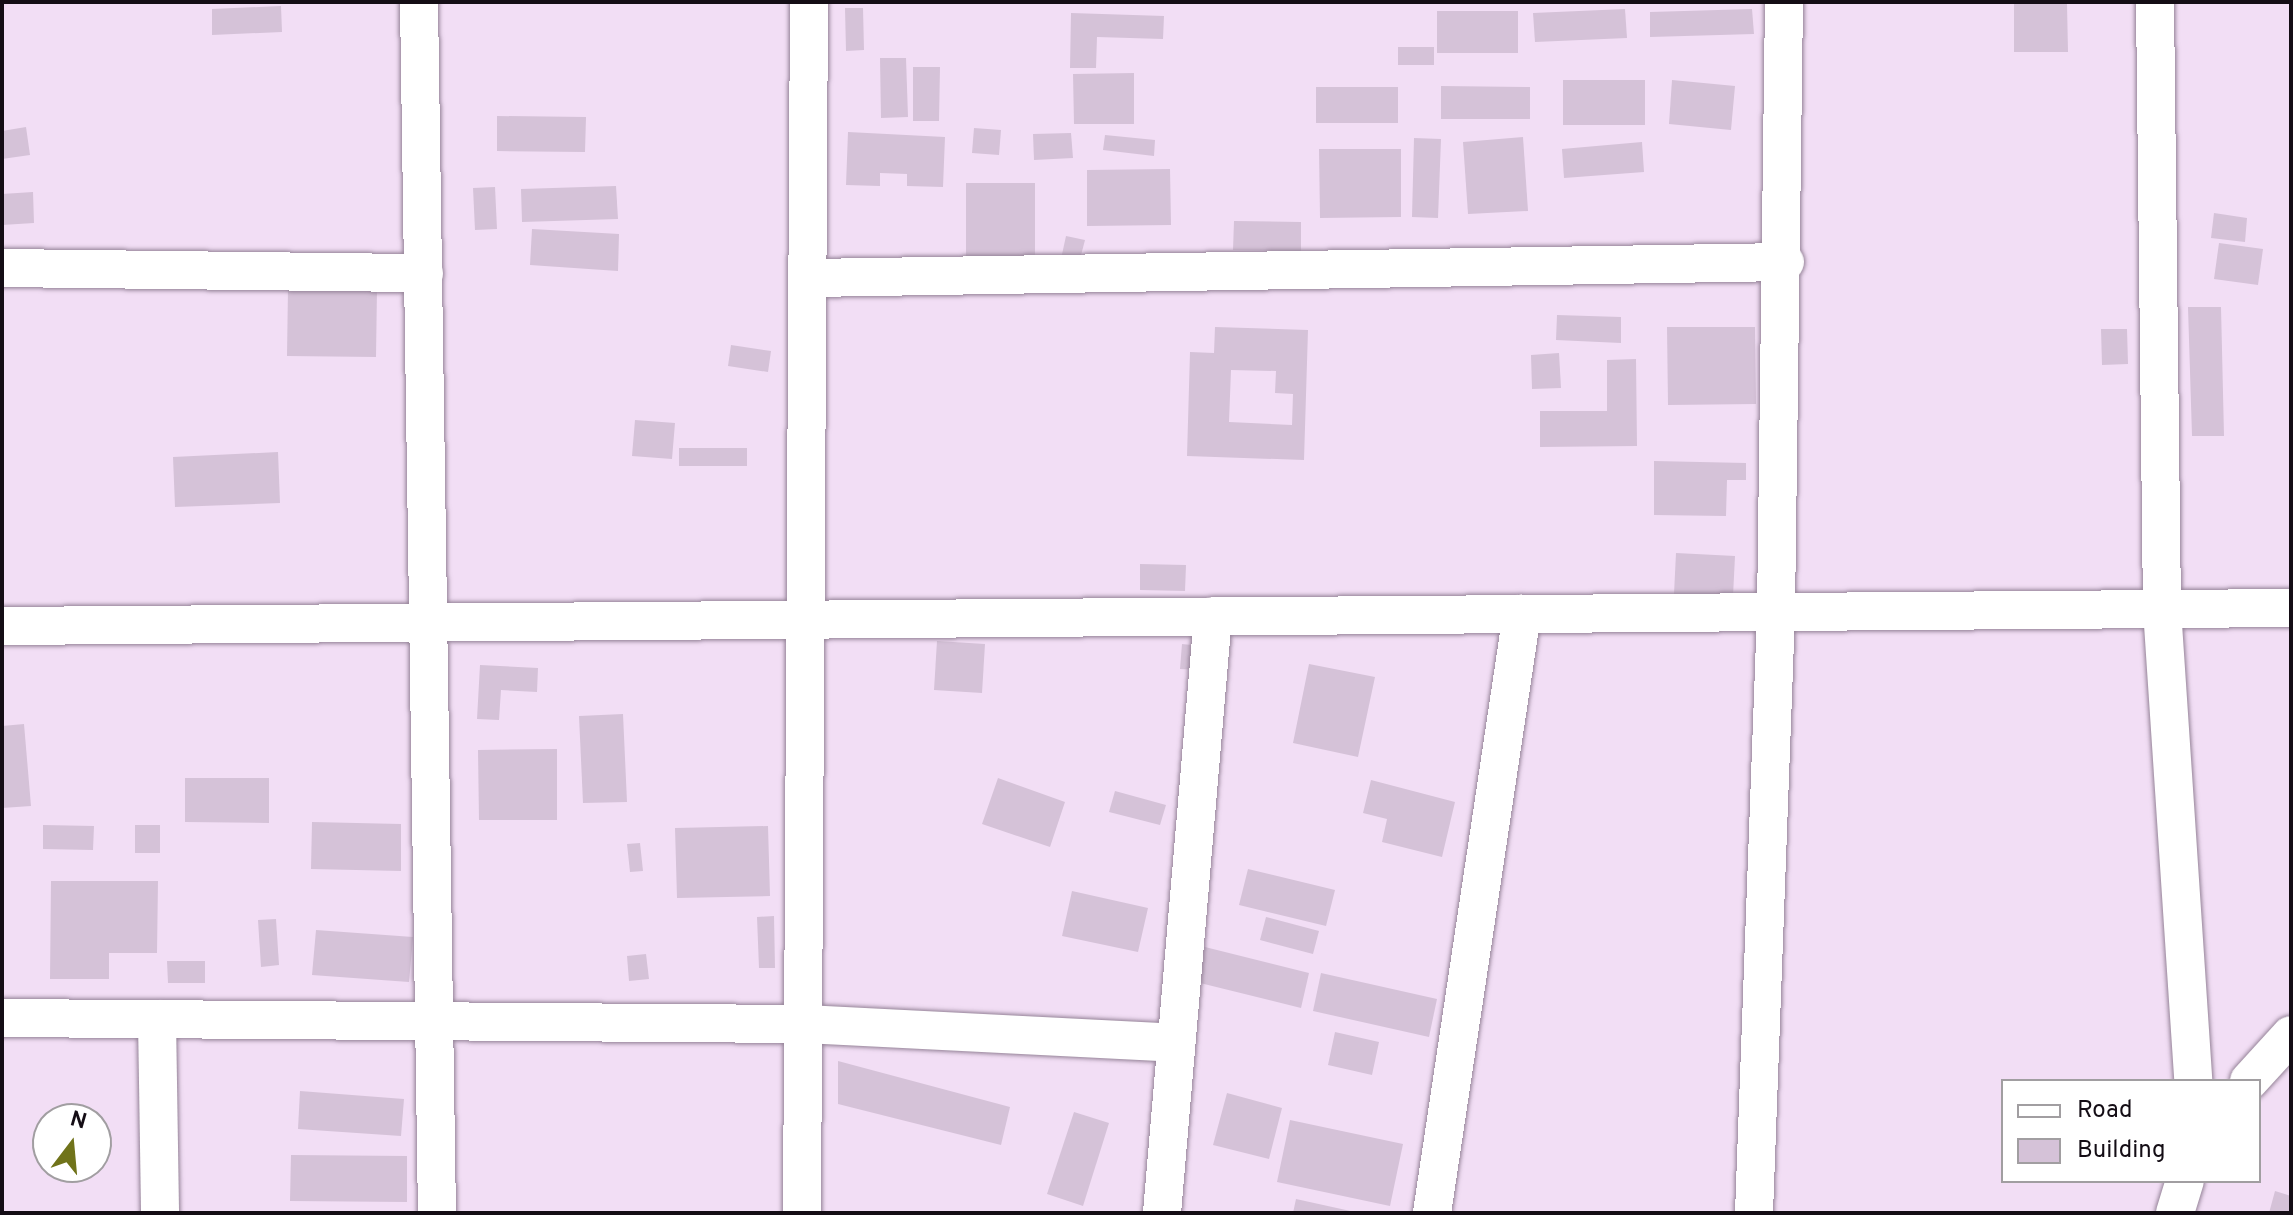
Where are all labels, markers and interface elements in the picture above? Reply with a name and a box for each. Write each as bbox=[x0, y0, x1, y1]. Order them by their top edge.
legend bbox=[2001, 1079, 2261, 1183]
text: Road bbox=[2077, 1096, 2133, 1126]
north arrow bbox=[32, 1103, 112, 1183]
text: N bbox=[67, 1106, 90, 1137]
text: Building bbox=[2077, 1136, 2166, 1166]

